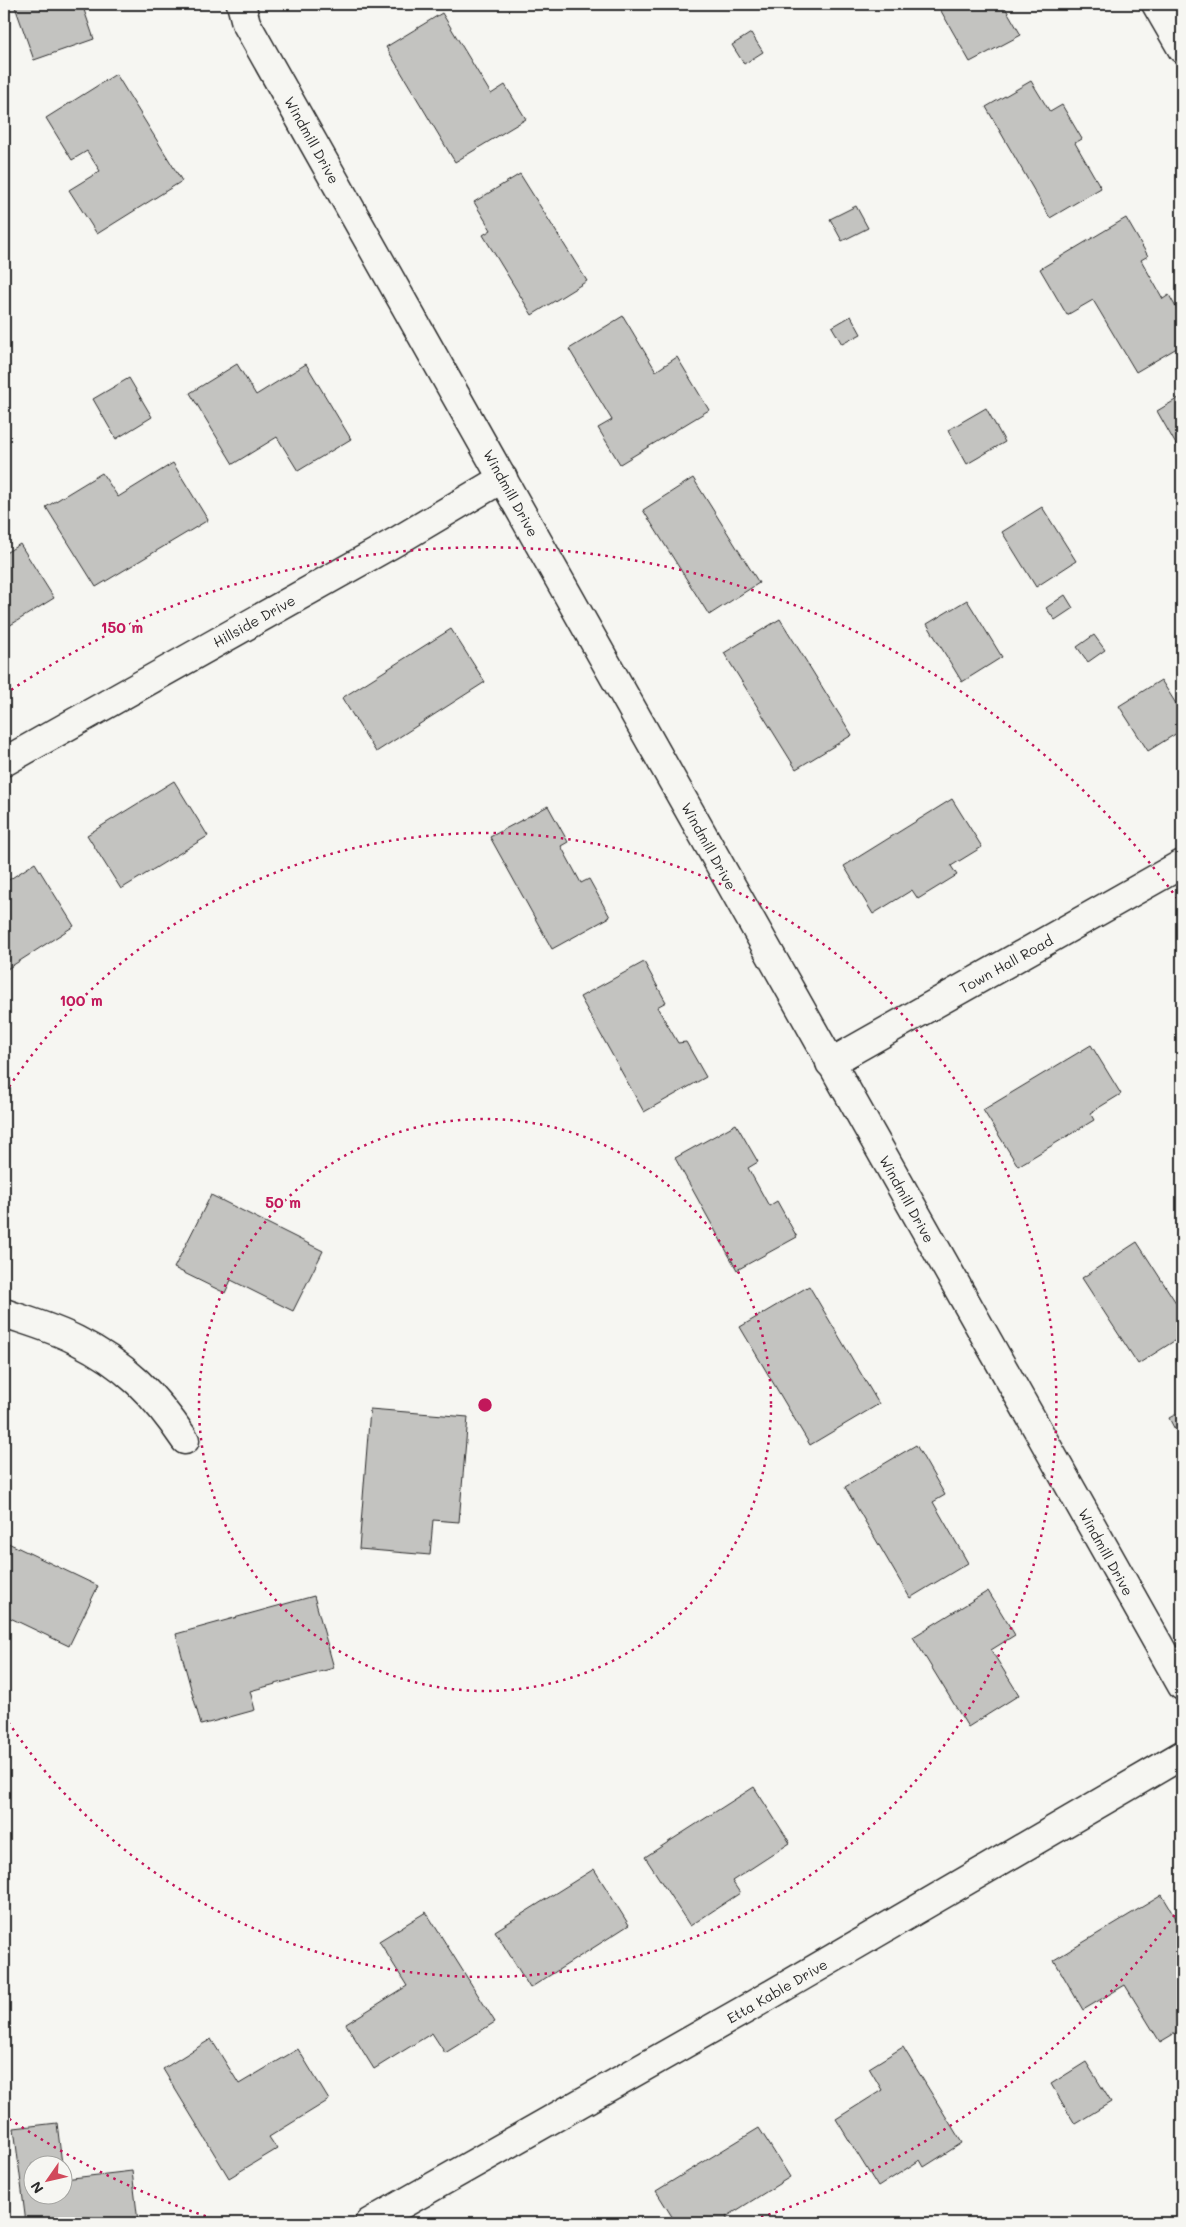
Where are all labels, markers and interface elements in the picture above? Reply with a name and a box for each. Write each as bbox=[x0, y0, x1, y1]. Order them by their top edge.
street label: Windmill Drive bbox=[280, 93, 344, 187]
street label: Windmill Drive bbox=[479, 446, 543, 540]
street label: Hillside Drive bbox=[209, 591, 299, 651]
text: 150 m bbox=[101, 617, 143, 637]
street label: Windmill Drive bbox=[677, 799, 741, 893]
street label: Town Hall Road bbox=[956, 930, 1056, 998]
text: 100 m bbox=[59, 990, 103, 1010]
street label: Windmill Drive bbox=[875, 1152, 939, 1246]
text: 50 m bbox=[265, 1192, 301, 1212]
centre of rings bbox=[476, 1396, 494, 1414]
street label: Windmill Drive bbox=[1074, 1505, 1138, 1599]
street label: Etta Kable Drive bbox=[723, 1954, 831, 2028]
north arrow bbox=[22, 2154, 72, 2204]
text: N bbox=[26, 2178, 48, 2197]

